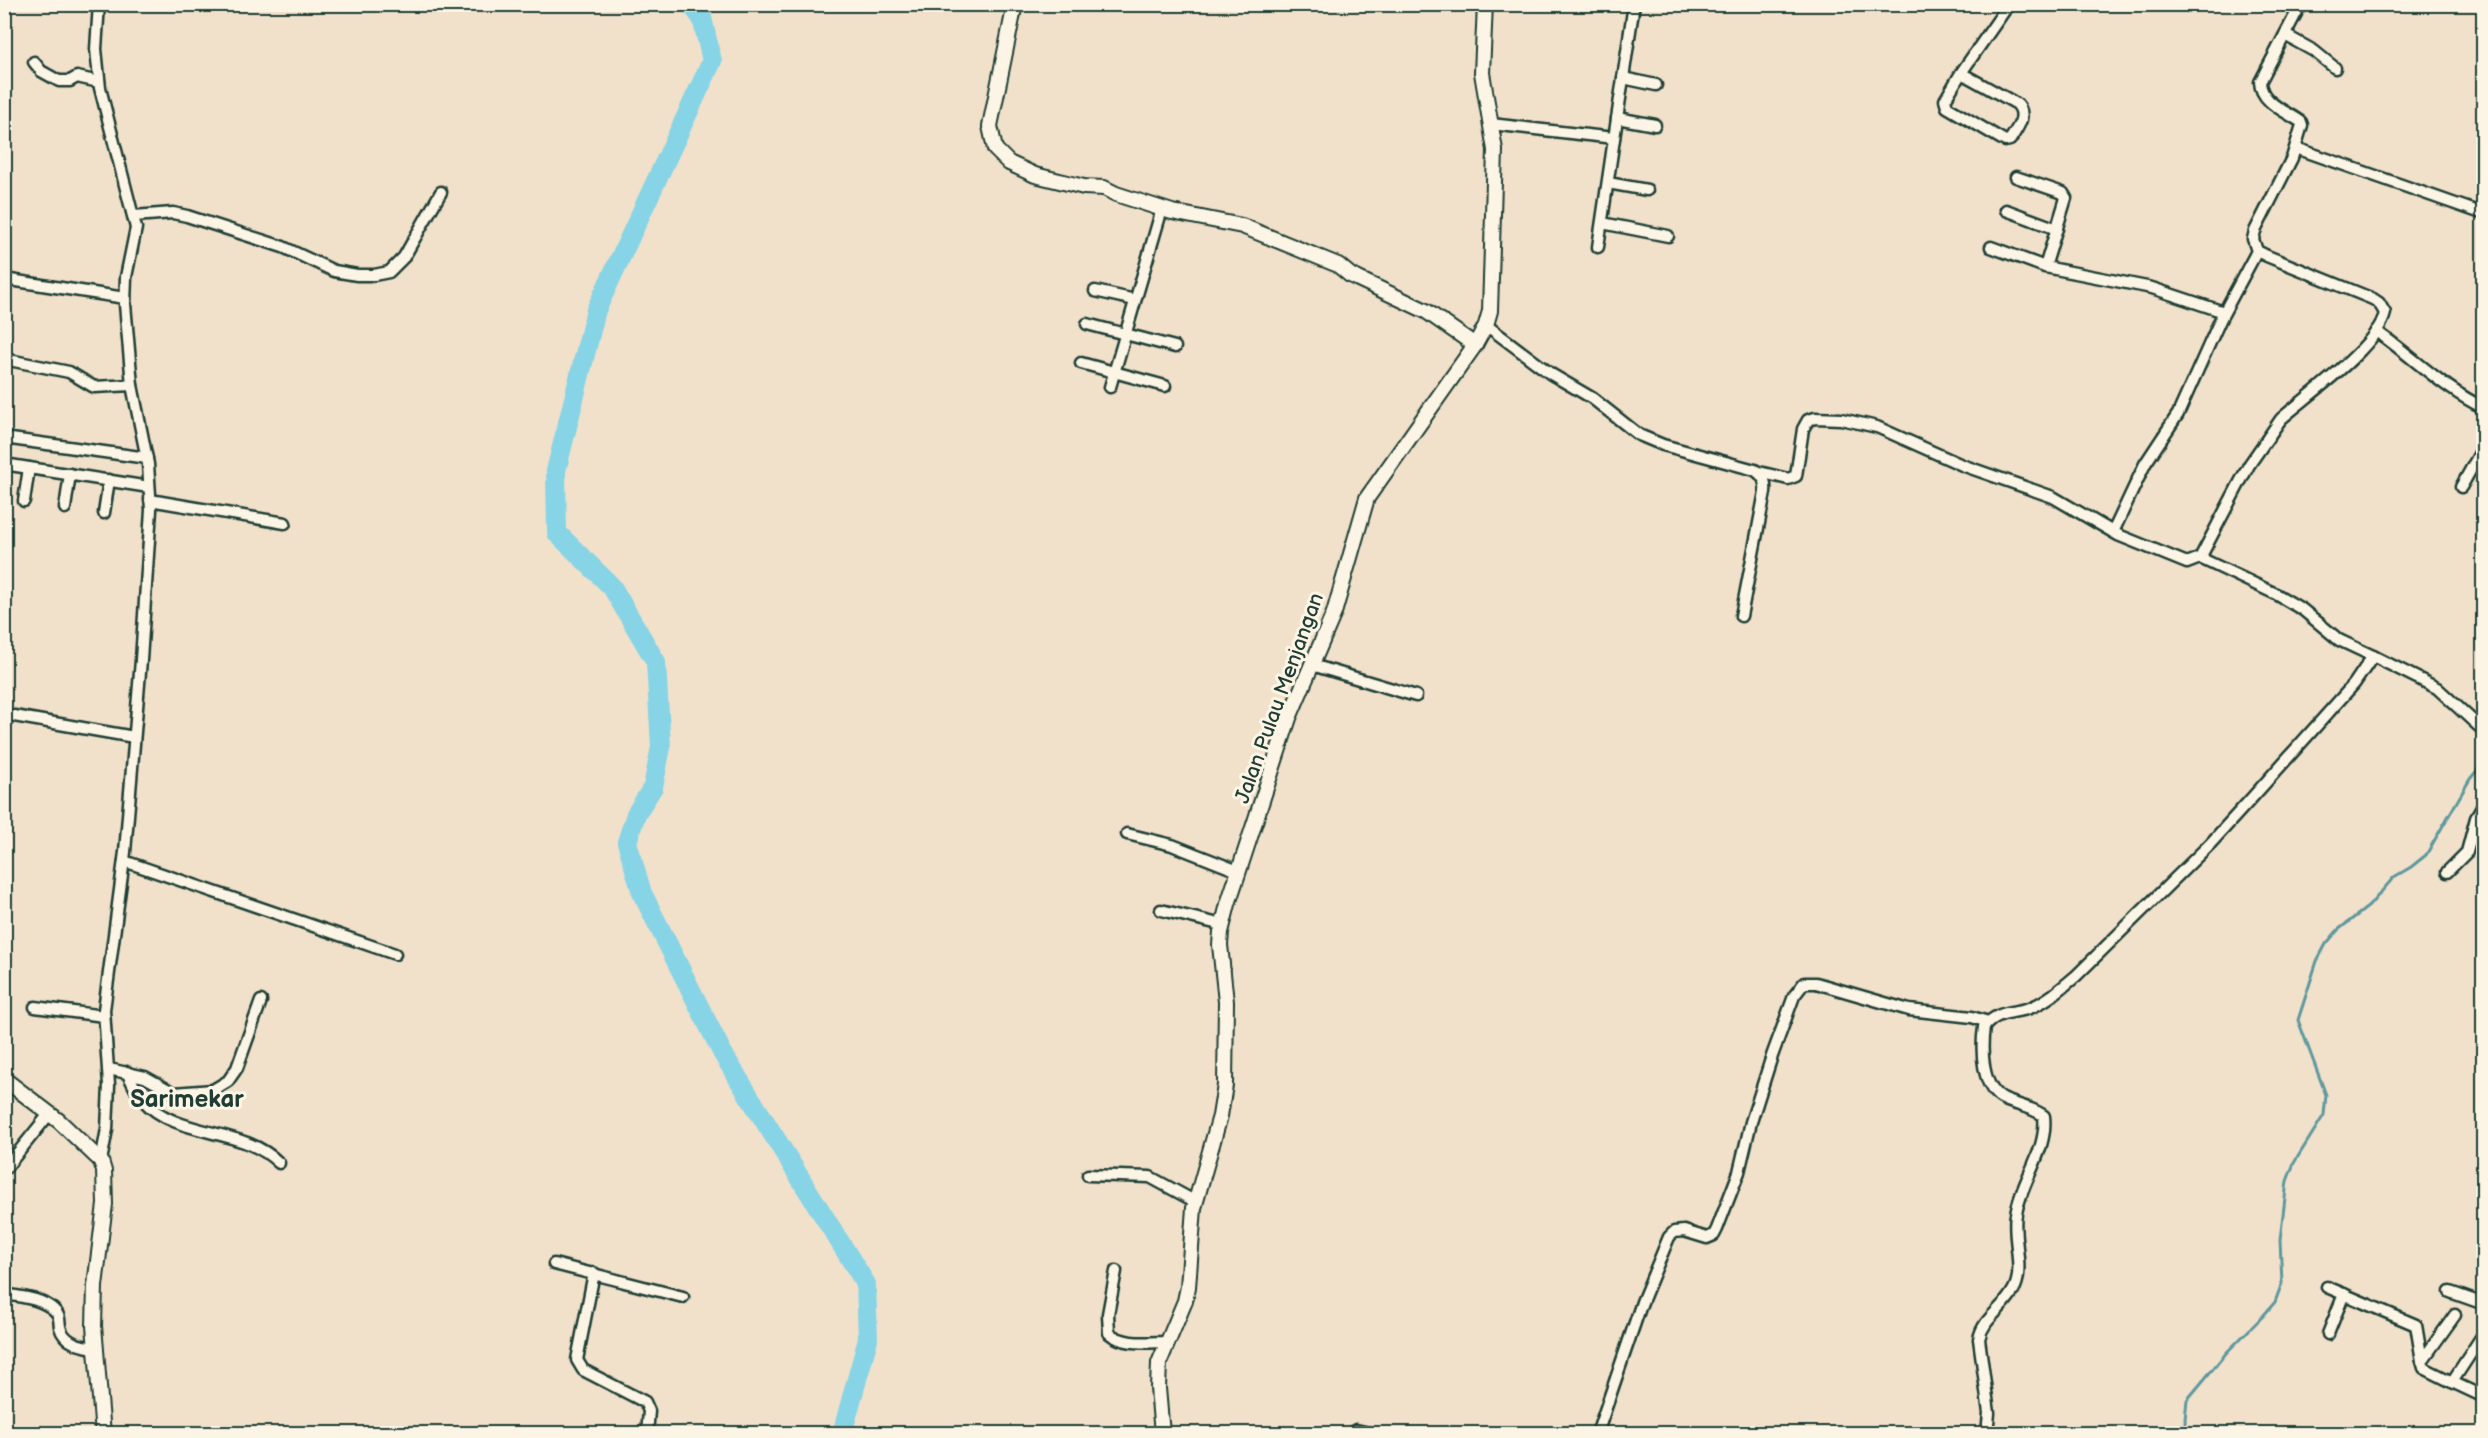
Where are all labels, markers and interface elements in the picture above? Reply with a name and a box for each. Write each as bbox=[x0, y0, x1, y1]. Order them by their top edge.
street label: Jalan Pulau Menjangan bbox=[1230, 590, 1329, 807]
district label: Sarimekar bbox=[130, 1085, 244, 1114]

